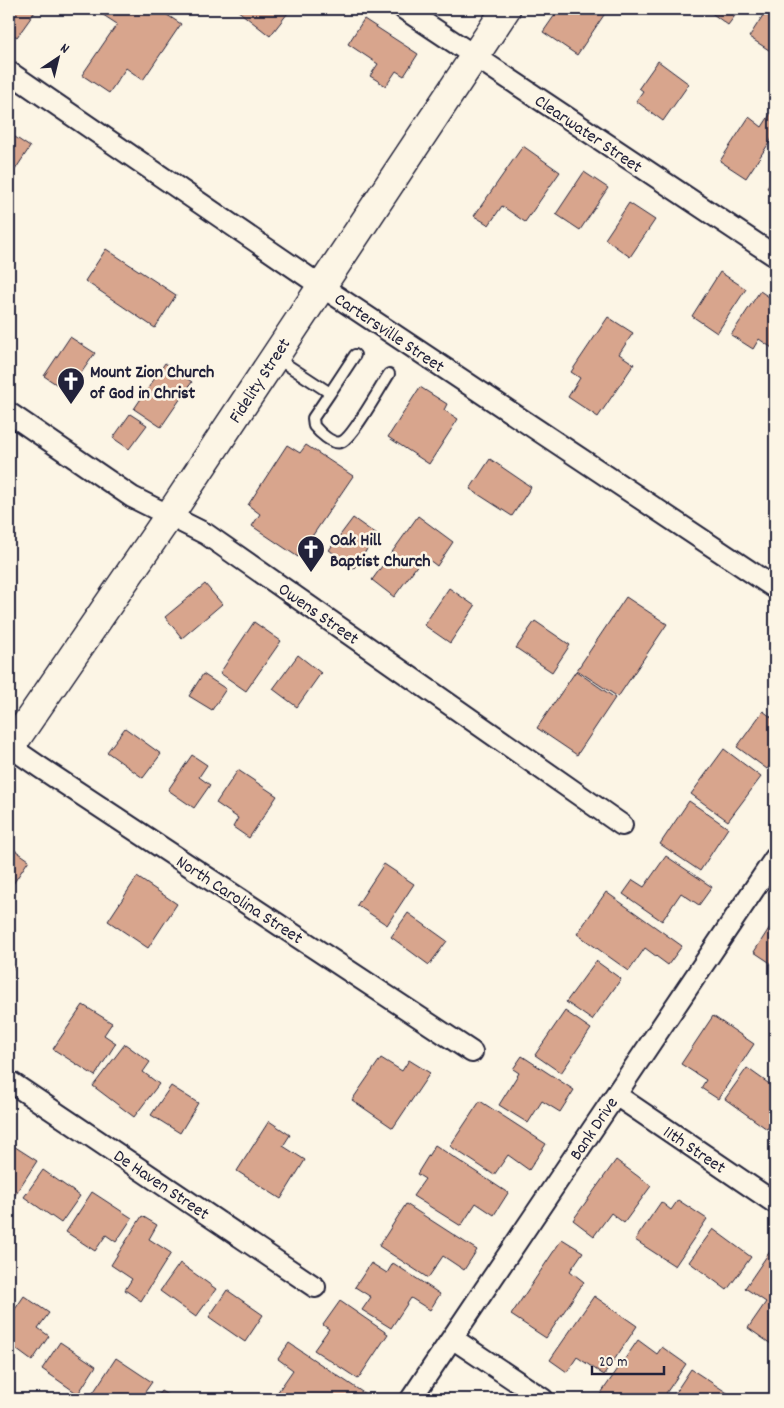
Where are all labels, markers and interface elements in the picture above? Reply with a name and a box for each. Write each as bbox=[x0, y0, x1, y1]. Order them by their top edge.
north arrow bbox=[32, 32, 82, 82]
text: N bbox=[56, 39, 73, 59]
street label: Clearwater Street bbox=[529, 90, 647, 181]
street label: Cartersville Street bbox=[329, 288, 449, 380]
street label: Fidelity Street bbox=[224, 334, 298, 429]
place label: Mount Zion Church of God in Christ bbox=[90, 361, 214, 407]
church icon: Mount Zion Church of God in Christ bbox=[56, 366, 86, 405]
place label: Oak Hill Baptist Church bbox=[330, 529, 431, 575]
church icon: Oak Hill Baptist Church bbox=[296, 534, 326, 573]
street label: Owens Street bbox=[272, 578, 363, 652]
street label: North Carolina Street bbox=[170, 851, 307, 952]
street label: Bank Drive bbox=[565, 1093, 625, 1166]
street label: 11th Street bbox=[657, 1121, 730, 1181]
street label: De Haven Street bbox=[108, 1145, 214, 1228]
scale bar bbox=[592, 1343, 664, 1375]
text: 20 m bbox=[599, 1352, 627, 1374]

